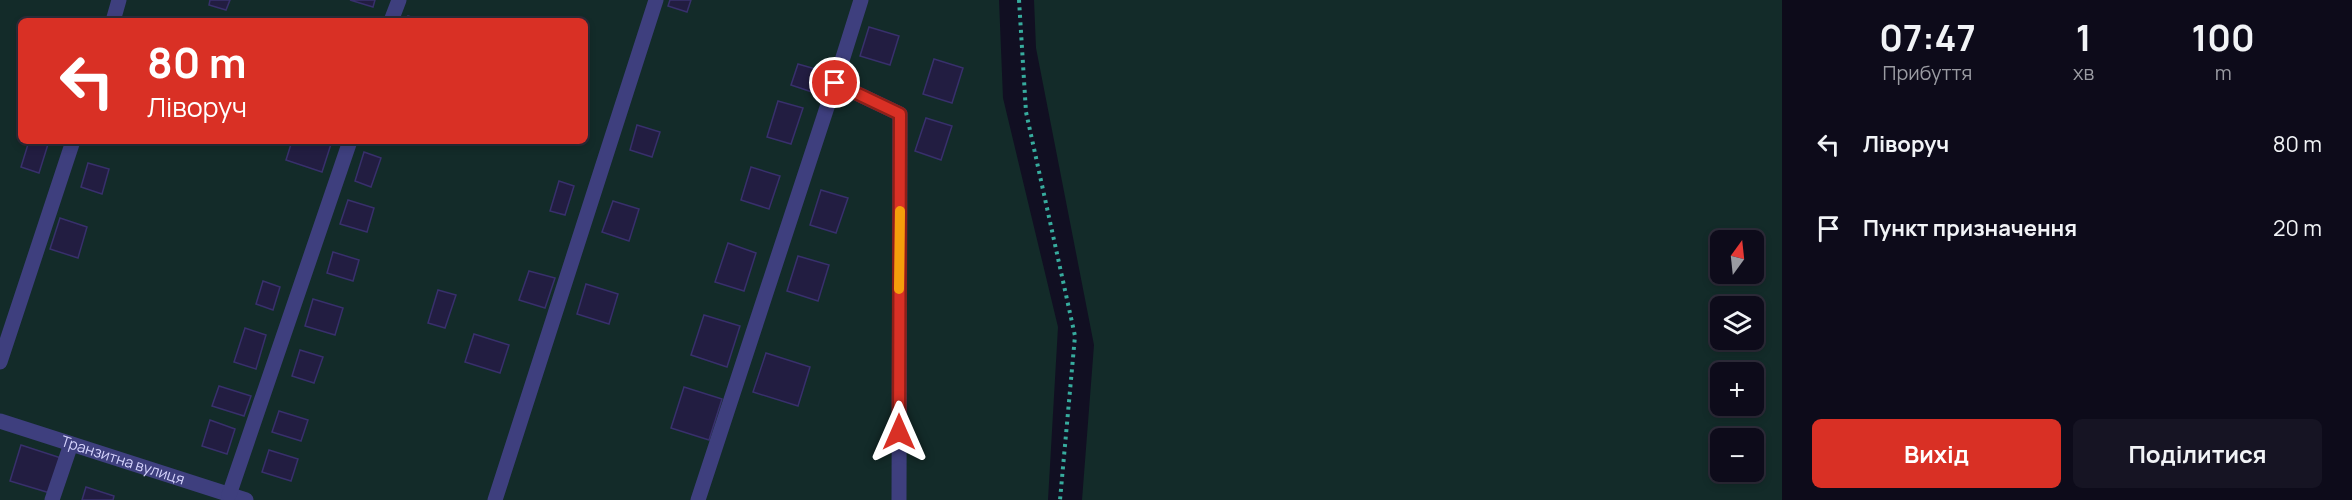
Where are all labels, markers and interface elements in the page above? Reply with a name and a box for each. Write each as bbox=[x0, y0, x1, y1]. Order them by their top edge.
text: 07:47 bbox=[1879, 13, 1976, 62]
text: 1 bbox=[2076, 13, 2091, 62]
text: 100 bbox=[2192, 13, 2255, 62]
text: 80 m bbox=[147, 33, 247, 91]
icon: left bbox=[48, 42, 126, 120]
pin bbox=[809, 57, 860, 108]
text: Прибуття bbox=[1883, 59, 1972, 86]
text: хв bbox=[2073, 59, 2094, 86]
text: m bbox=[2215, 59, 2232, 86]
icon: arrive bbox=[818, 66, 851, 99]
text: Ліворуч bbox=[147, 88, 247, 125]
icon: left bbox=[1812, 128, 1845, 161]
text: Ліворуч bbox=[1863, 129, 1949, 159]
text: 80 m bbox=[2273, 129, 2322, 159]
icon: arrive bbox=[1812, 212, 1845, 245]
text: Пункт призначення bbox=[1863, 213, 2077, 243]
text: 20 m bbox=[2273, 213, 2322, 243]
north arrow bbox=[1710, 230, 1764, 284]
map controls bbox=[1710, 230, 1764, 482]
button: layers bbox=[1710, 296, 1764, 350]
button: + bbox=[1710, 362, 1764, 416]
position arrow bbox=[867, 400, 931, 464]
button: Вихід bbox=[1812, 419, 2061, 488]
button: Поділитися bbox=[2073, 419, 2322, 488]
button: − bbox=[1710, 428, 1764, 482]
street label: Транзитна вулиця bbox=[58, 430, 187, 490]

